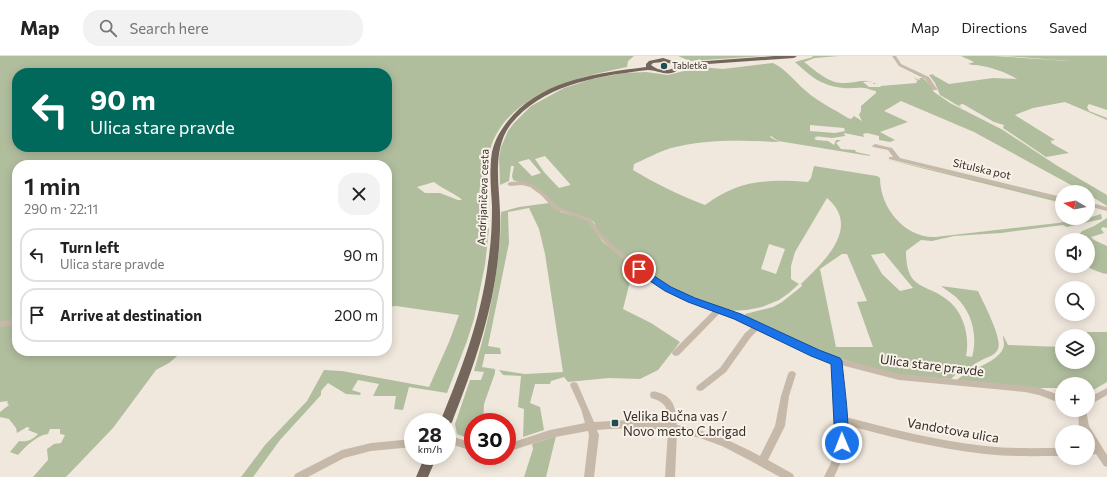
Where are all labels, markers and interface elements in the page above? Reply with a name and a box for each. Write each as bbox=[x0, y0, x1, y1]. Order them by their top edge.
search box bbox=[83, 10, 363, 46]
text: Map bbox=[20, 16, 59, 39]
icon: search bbox=[97, 17, 119, 39]
text: Search here bbox=[129, 19, 209, 37]
text: Map bbox=[911, 19, 940, 36]
text: Directions bbox=[962, 19, 1027, 36]
text: Saved bbox=[1049, 19, 1087, 36]
place label: Tabletka bbox=[672, 60, 708, 71]
marker: Tabletka bbox=[659, 61, 669, 71]
text: 90 m bbox=[90, 82, 156, 116]
icon: left bbox=[24, 84, 76, 136]
text: Ulica stare pravde bbox=[90, 116, 235, 138]
street label: Andrijaničeva cesta bbox=[474, 149, 491, 245]
street label: Situlska pot bbox=[952, 156, 1013, 182]
text: 1 min bbox=[24, 171, 81, 200]
button: close bbox=[338, 173, 380, 215]
north arrow bbox=[1055, 185, 1095, 225]
map controls bbox=[1055, 185, 1095, 465]
text: 290 m · 22:11 bbox=[24, 201, 98, 217]
button: sound bbox=[1055, 233, 1095, 273]
text: Turn left bbox=[60, 238, 119, 256]
icon: left bbox=[26, 244, 48, 266]
text: 90 m bbox=[343, 246, 378, 264]
pin bbox=[622, 252, 656, 286]
text: Ulica stare pravde bbox=[60, 256, 164, 272]
icon: arrive bbox=[628, 258, 650, 280]
button: search bbox=[1055, 281, 1095, 321]
icon: arrive bbox=[26, 304, 48, 326]
text: Arrive at destination bbox=[60, 306, 202, 324]
text: 200 m bbox=[334, 306, 378, 324]
button: layers bbox=[1055, 329, 1095, 369]
street label: Ulica stare pravde bbox=[879, 351, 985, 379]
button: + bbox=[1055, 377, 1095, 417]
place label: Velika Bučna vas / Novo mesto C.brigad bbox=[623, 408, 746, 439]
speed limit sign: 30 bbox=[464, 413, 516, 465]
street label: Vandotova ulica bbox=[906, 414, 1000, 446]
marker: Velika Bučna vas / Novo mesto C.brigad bbox=[610, 418, 620, 428]
text: 28 bbox=[418, 422, 442, 446]
position arrow bbox=[821, 422, 863, 464]
button: − bbox=[1055, 425, 1095, 465]
text: km/h bbox=[418, 443, 442, 455]

